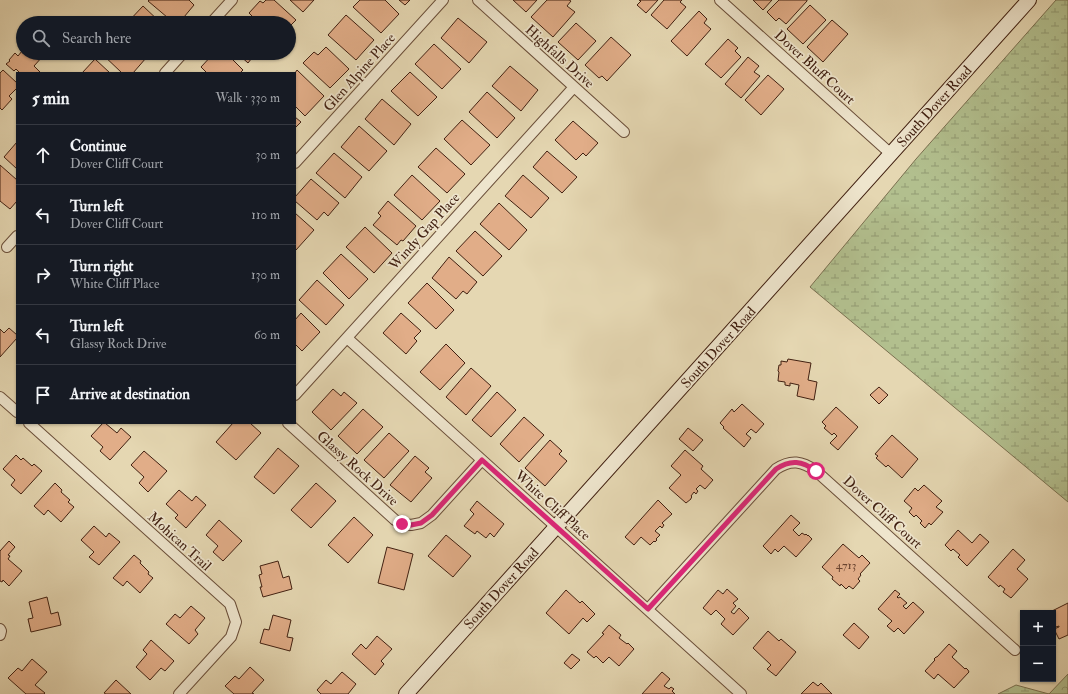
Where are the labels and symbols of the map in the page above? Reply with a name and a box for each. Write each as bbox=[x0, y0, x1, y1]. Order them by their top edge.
street label: Highfalls Drive bbox=[522, 21, 598, 92]
street label: Dover Bluff Court bbox=[771, 27, 859, 108]
street label: Glen Alpine Place bbox=[320, 30, 400, 116]
street label: South Dover Road bbox=[893, 62, 975, 151]
street label: Windy Gap Place bbox=[385, 189, 464, 275]
street label: South Dover Road bbox=[677, 303, 759, 392]
street label: Glassy Rock Drive bbox=[313, 427, 402, 510]
route start bbox=[807, 462, 825, 480]
street label: White Cliff Place bbox=[510, 466, 594, 544]
street label: Dover Cliff Court bbox=[840, 472, 926, 553]
street label: Mohican Trail bbox=[144, 508, 215, 575]
route end bbox=[393, 515, 411, 533]
street label: South Dover Road bbox=[460, 544, 542, 633]
house number: 4713 bbox=[836, 558, 856, 573]

